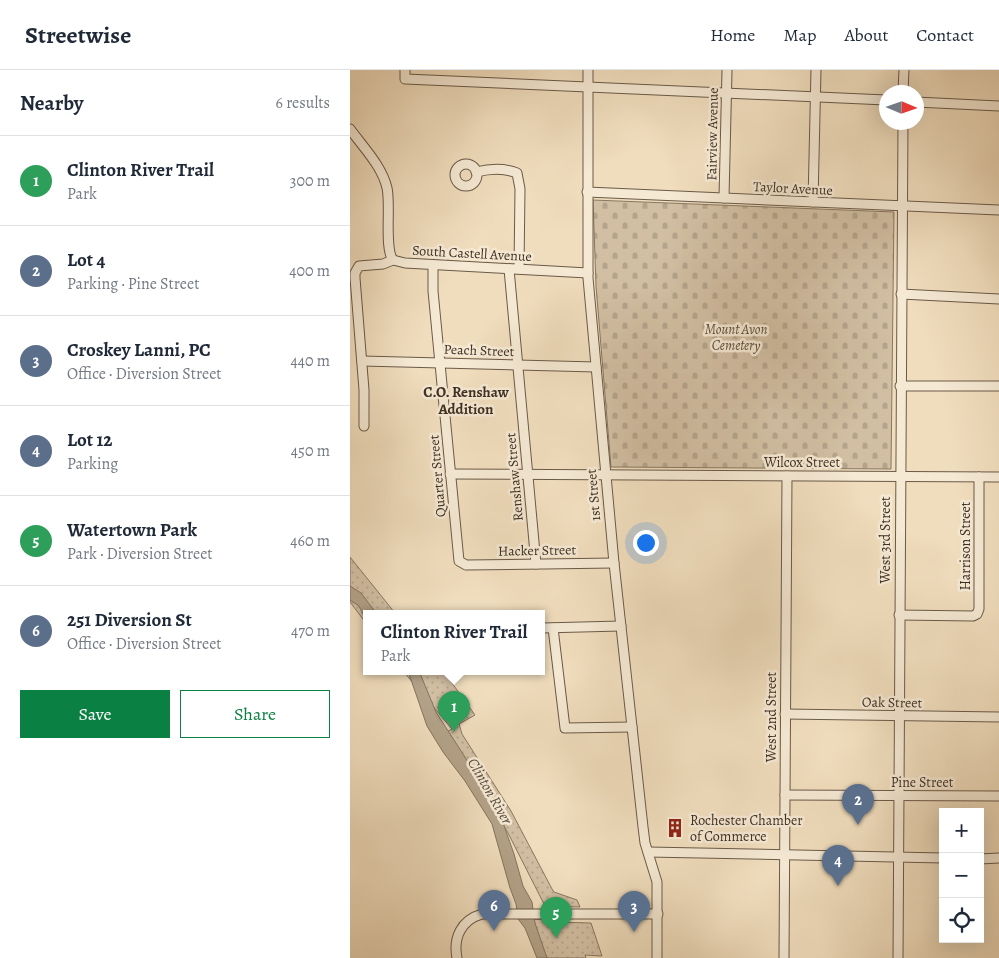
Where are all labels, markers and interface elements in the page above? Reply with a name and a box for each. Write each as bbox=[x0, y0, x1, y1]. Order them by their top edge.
text: Streetwise bbox=[25, 19, 131, 51]
text: Home bbox=[710, 23, 755, 47]
text: Map bbox=[783, 23, 816, 47]
text: About bbox=[844, 23, 888, 47]
text: Contact bbox=[916, 23, 974, 47]
north arrow bbox=[879, 85, 924, 130]
street label: Fairview Avenue bbox=[702, 87, 723, 181]
text: Nearby bbox=[20, 89, 83, 117]
text: 6 results bbox=[276, 92, 330, 114]
text: Clinton River Trail bbox=[67, 157, 214, 183]
text: 1 bbox=[33, 170, 39, 192]
text: 300 m bbox=[290, 170, 330, 192]
street label: Taylor Avenue bbox=[753, 177, 833, 200]
text: Park bbox=[67, 183, 97, 205]
street label: South Castell Avenue bbox=[412, 241, 532, 266]
text: Lot 4 bbox=[67, 247, 105, 273]
text: 2 bbox=[32, 260, 40, 282]
text: 400 m bbox=[289, 260, 330, 282]
text: Parking · Pine Street bbox=[67, 273, 199, 295]
park label: Mount Avon Cemetery bbox=[705, 320, 767, 355]
text: Croskey Lanni, PC bbox=[67, 337, 211, 363]
street label: Peach Street bbox=[443, 340, 515, 361]
text: 3 bbox=[33, 350, 39, 372]
text: 440 m bbox=[290, 350, 330, 372]
text: Office · Diversion Street bbox=[67, 363, 222, 385]
district label: C.O. Renshaw Addition bbox=[423, 382, 510, 419]
text: Lot 12 bbox=[67, 427, 112, 453]
street label: Renshaw Street bbox=[501, 432, 528, 522]
street label: Quarter Street bbox=[424, 434, 451, 518]
text: 4 bbox=[32, 440, 40, 462]
text: 450 m bbox=[291, 440, 330, 462]
text: Parking bbox=[67, 453, 118, 475]
street label: Wilcox Street bbox=[763, 453, 840, 472]
street label: 1st Street bbox=[582, 468, 605, 522]
street label: West 3rd Street bbox=[876, 496, 895, 585]
street label: Harrison Street bbox=[956, 501, 975, 590]
text: Watertown Park bbox=[67, 517, 197, 543]
text: 5 bbox=[33, 530, 39, 552]
text: 460 m bbox=[290, 530, 330, 552]
your location bbox=[633, 530, 659, 556]
street label: Hacker Street bbox=[498, 540, 577, 561]
text: Park · Diversion Street bbox=[67, 543, 213, 565]
text: 251 Diversion St bbox=[67, 607, 192, 633]
popup bbox=[363, 610, 545, 675]
text: Clinton River Trail bbox=[380, 619, 528, 645]
text: 6 bbox=[32, 620, 40, 642]
text: 470 m bbox=[291, 620, 330, 642]
text: Office · Diversion Street bbox=[67, 633, 222, 655]
text: Park bbox=[380, 645, 410, 667]
street label: West 2nd Street bbox=[762, 671, 781, 763]
button: Save bbox=[20, 690, 170, 738]
button: Share bbox=[180, 690, 330, 738]
pin: 1 bbox=[438, 691, 470, 732]
street label: Oak Street bbox=[862, 692, 923, 713]
water label: Clinton River bbox=[463, 754, 517, 829]
street label: Pine Street bbox=[891, 773, 954, 792]
pin: 2 bbox=[842, 784, 874, 825]
map controls bbox=[939, 808, 984, 943]
button: + bbox=[939, 808, 984, 853]
place label: Rochester Chamber of Commerce bbox=[690, 811, 803, 846]
building icon: Rochester Chamber of Commerce bbox=[664, 817, 686, 839]
pin: 4 bbox=[822, 845, 854, 886]
button: − bbox=[939, 853, 984, 898]
pin: 6 bbox=[478, 890, 510, 931]
pin: 3 bbox=[618, 891, 650, 932]
pin: 5 bbox=[540, 897, 572, 938]
button: locate bbox=[939, 898, 984, 943]

